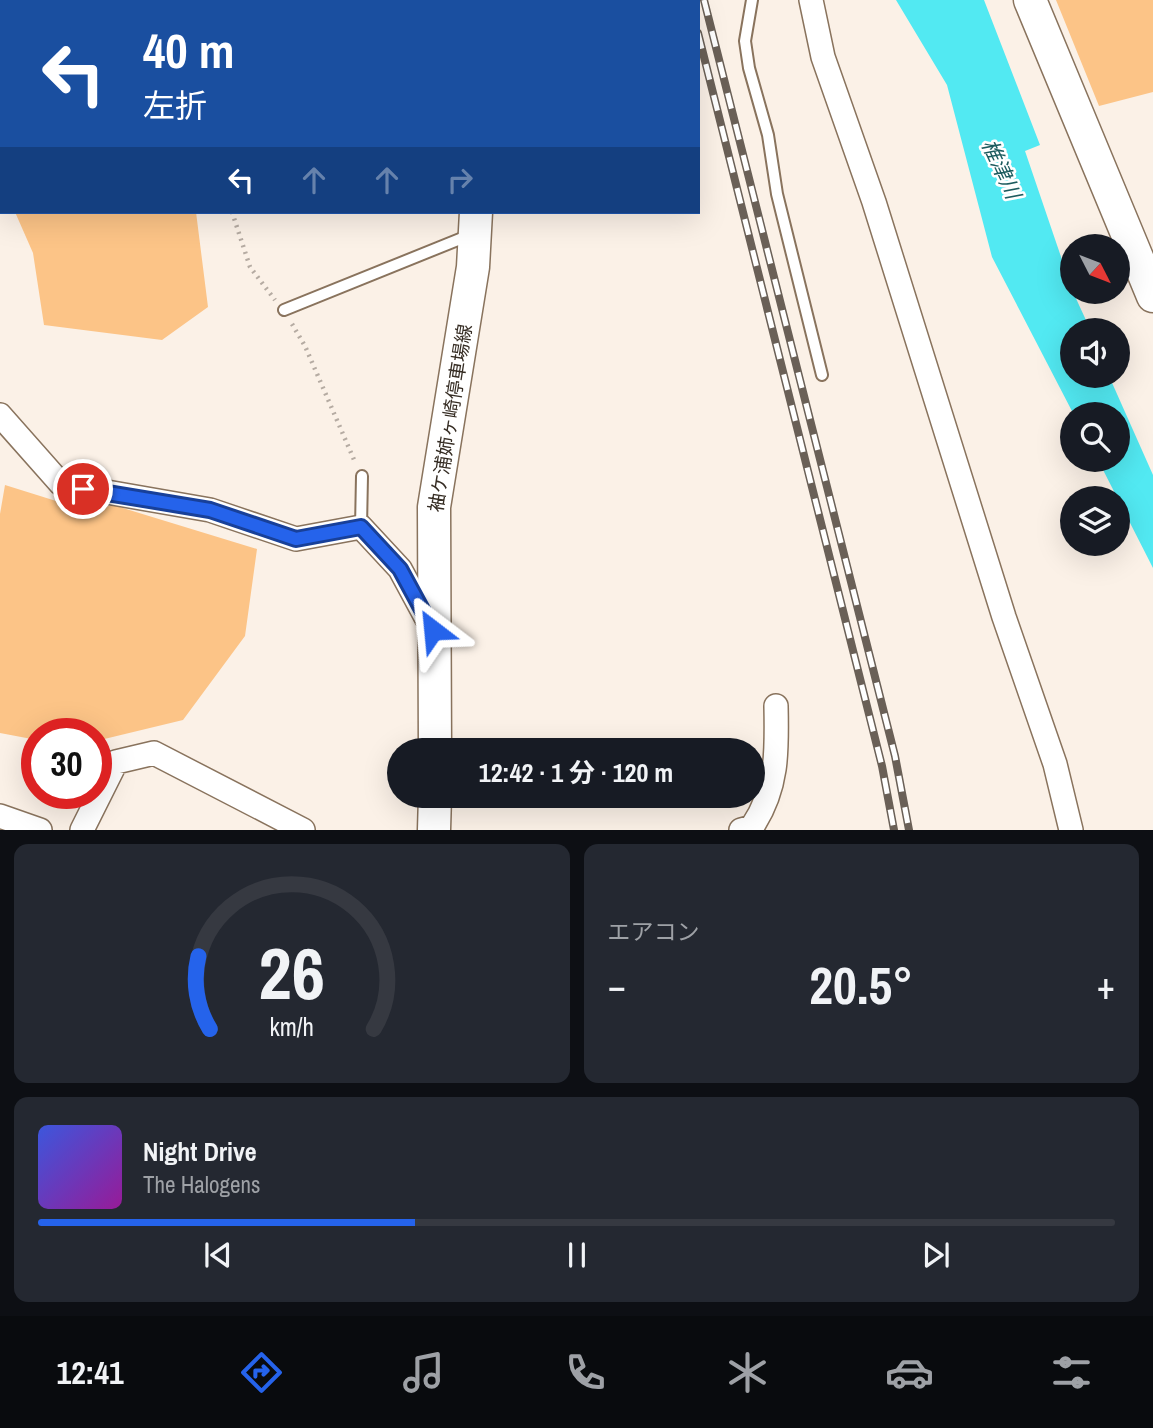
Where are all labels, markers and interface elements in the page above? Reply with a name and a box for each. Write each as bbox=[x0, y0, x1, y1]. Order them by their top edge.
text: 40 m bbox=[143, 17, 235, 83]
icon: left bbox=[28, 28, 119, 119]
text: 左折 bbox=[143, 84, 207, 127]
water label: 椎津川 bbox=[975, 134, 1029, 205]
icon: left bbox=[222, 161, 260, 199]
icon: ahead bbox=[295, 161, 333, 199]
icon: ahead bbox=[368, 161, 406, 199]
icon: right bbox=[441, 161, 479, 199]
north arrow bbox=[1060, 234, 1130, 304]
map controls bbox=[1060, 234, 1130, 556]
button: sound bbox=[1060, 318, 1130, 388]
street label: 袖ケ浦姉ヶ崎停車場線 bbox=[422, 322, 478, 514]
button: search bbox=[1060, 402, 1130, 472]
pin bbox=[53, 459, 113, 519]
icon: arrive bbox=[64, 470, 102, 508]
button: layers bbox=[1060, 486, 1130, 556]
position arrow bbox=[396, 593, 470, 667]
speed limit sign: 30 bbox=[21, 718, 112, 809]
text: 12:42 · 1 分 · 120 m bbox=[479, 755, 673, 790]
text: エアコン bbox=[608, 916, 700, 947]
text: 26 bbox=[259, 925, 325, 1023]
text: 20.5° bbox=[809, 950, 913, 1020]
text: − bbox=[608, 960, 626, 1011]
text: + bbox=[1097, 960, 1115, 1011]
text: km/h bbox=[270, 1010, 314, 1044]
text: Night Drive bbox=[143, 1134, 257, 1169]
text: The Halogens bbox=[143, 1169, 260, 1200]
icon: previous bbox=[199, 1236, 237, 1274]
icon: pause bbox=[558, 1236, 596, 1274]
icon: next bbox=[917, 1236, 955, 1274]
icon: directions bbox=[237, 1348, 286, 1397]
icon: music bbox=[399, 1348, 448, 1397]
icon: phone bbox=[561, 1348, 610, 1397]
icon: climate bbox=[723, 1348, 772, 1397]
icon: car bbox=[885, 1348, 934, 1397]
icon: filters bbox=[1047, 1348, 1096, 1397]
text: 12:41 bbox=[57, 1351, 124, 1394]

